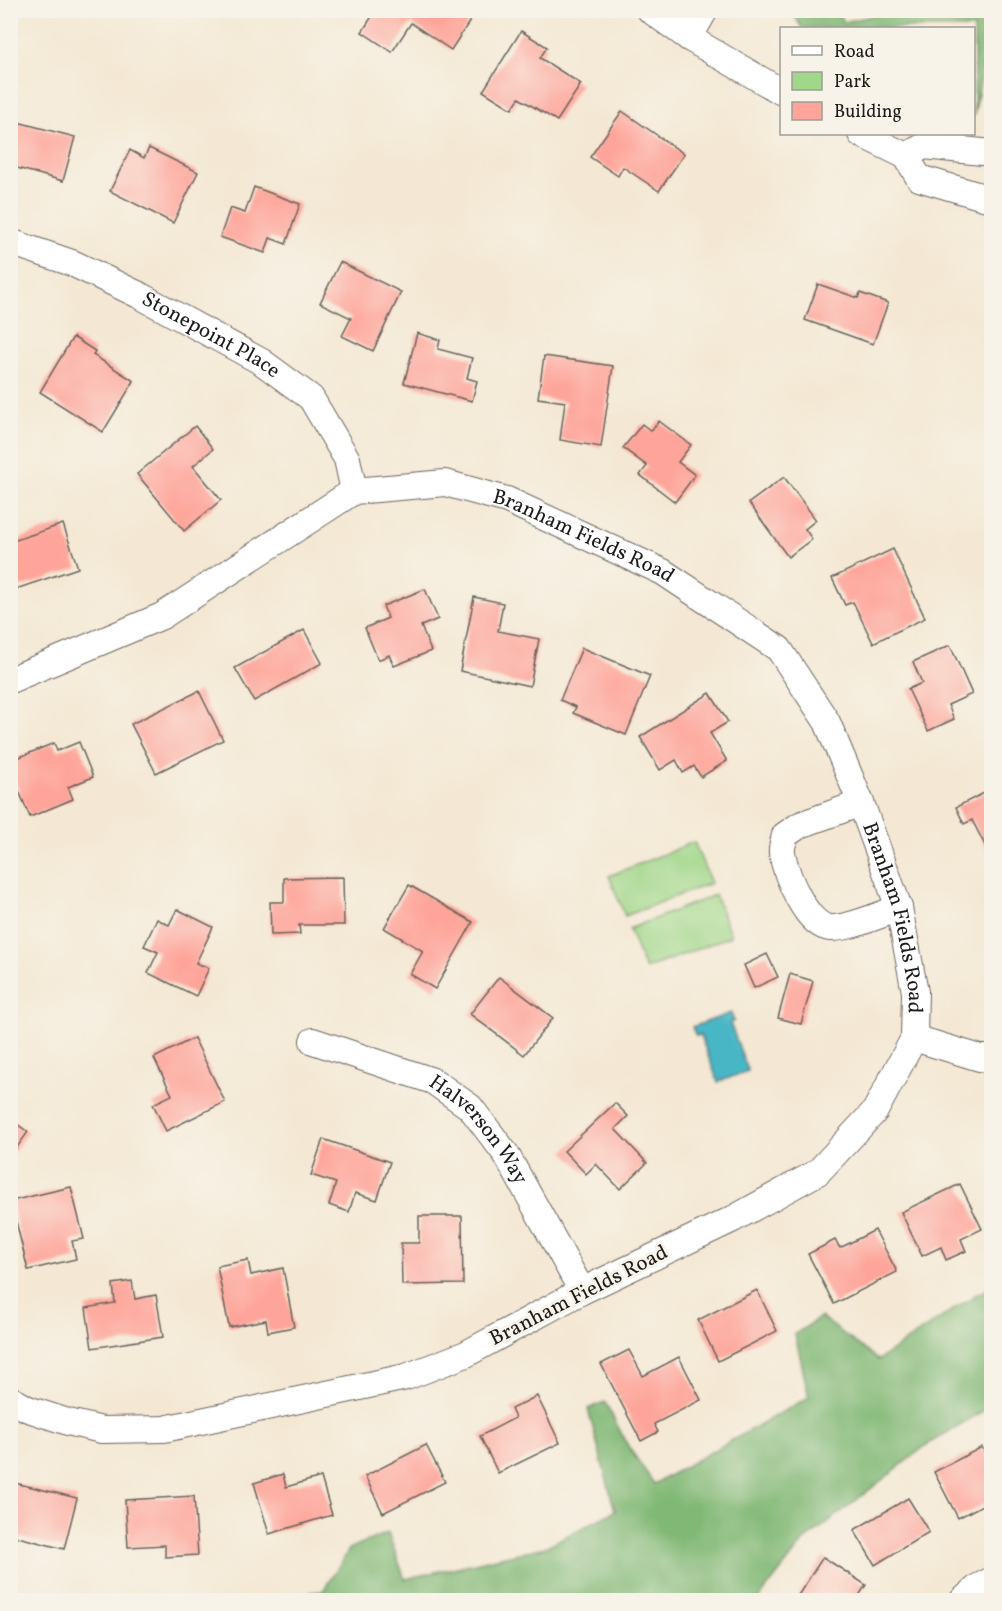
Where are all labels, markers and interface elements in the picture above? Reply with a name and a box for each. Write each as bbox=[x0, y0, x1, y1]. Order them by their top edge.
legend bbox=[780, 27, 975, 135]
text: Road bbox=[834, 40, 875, 65]
text: Park bbox=[834, 70, 871, 95]
text: Building bbox=[834, 100, 902, 125]
street label: Stonepoint Place bbox=[137, 285, 286, 385]
street label: Branham Fields Road bbox=[490, 482, 680, 590]
street label: Branham Fields Road bbox=[855, 818, 930, 1014]
street label: Halverson Way bbox=[423, 1068, 535, 1190]
street label: Branham Fields Road bbox=[485, 1238, 673, 1354]

